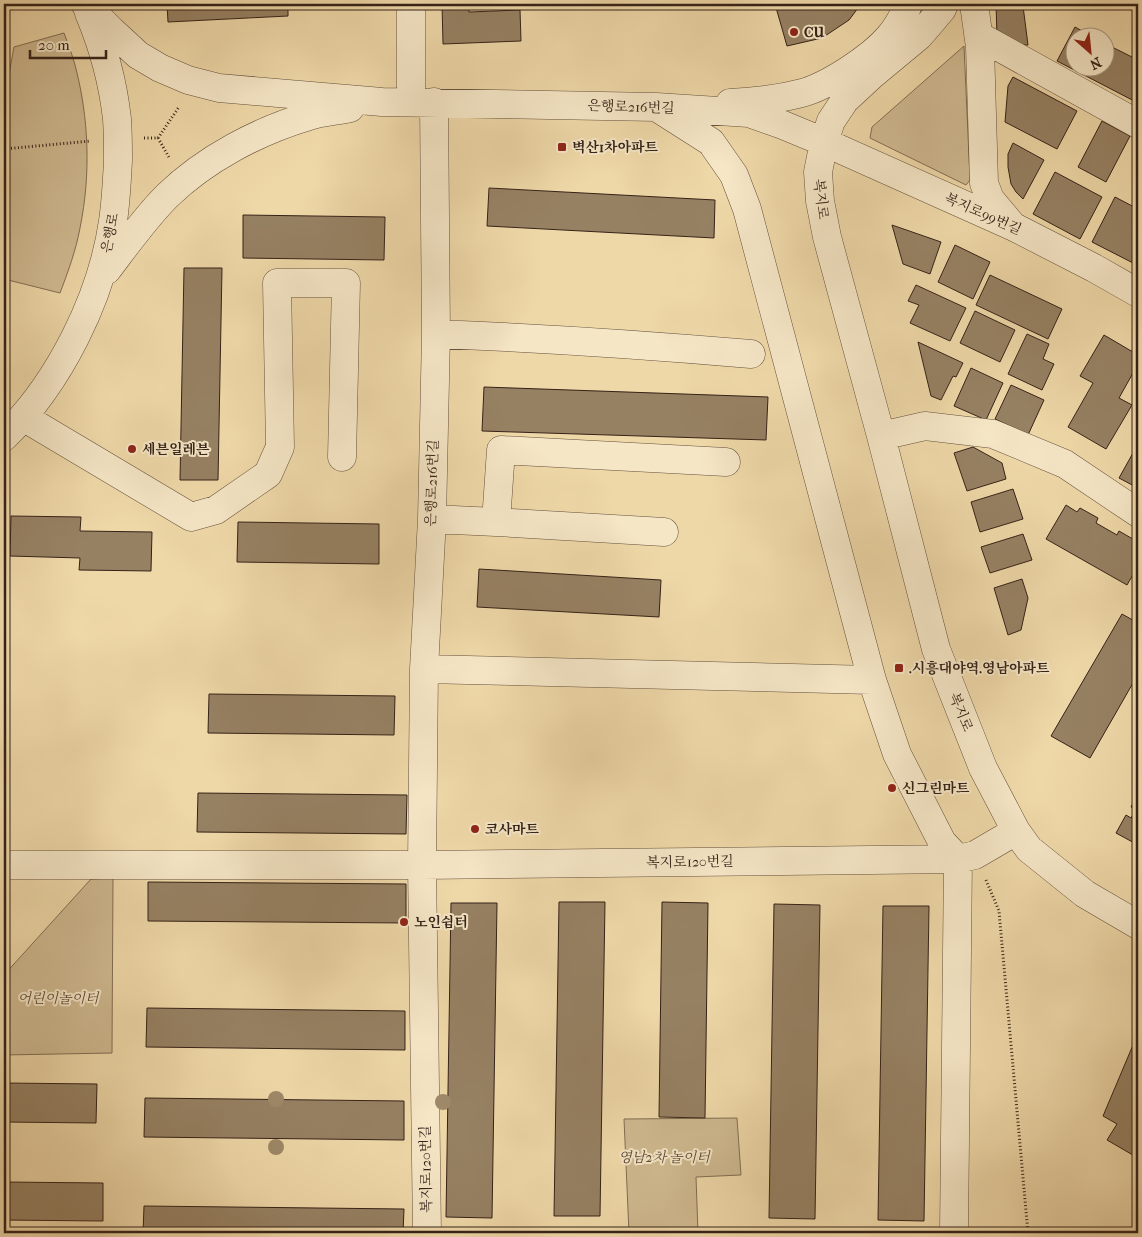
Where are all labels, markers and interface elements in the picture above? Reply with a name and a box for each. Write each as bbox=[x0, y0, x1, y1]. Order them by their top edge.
place label: CU bbox=[804, 24, 824, 41]
marker: CU bbox=[788, 26, 800, 38]
scale bar bbox=[30, 28, 106, 60]
north arrow bbox=[1064, 28, 1114, 78]
text: 20 m bbox=[38, 36, 70, 54]
text: N bbox=[1087, 53, 1104, 73]
street label: 은행로216번길 bbox=[587, 97, 675, 117]
place label: 벽산1차아파트 bbox=[572, 139, 659, 156]
marker: 벽산1차아파트 bbox=[556, 141, 568, 153]
street label: 복지로 bbox=[810, 178, 832, 221]
street label: 복지로99번길 bbox=[942, 189, 1024, 239]
street label: 은행로 bbox=[98, 211, 122, 255]
street label: 은행로216번길 bbox=[422, 439, 442, 527]
place label: 세븐일레븐 bbox=[142, 441, 210, 458]
marker: 세븐일레븐 bbox=[126, 443, 138, 455]
place label: .시흥대야역.영남아파트 bbox=[909, 660, 1050, 677]
marker: .시흥대야역.영남아파트 bbox=[893, 662, 905, 674]
street label: 복지로 bbox=[946, 690, 977, 734]
place label: 신그린마트 bbox=[902, 780, 970, 797]
marker: 신그린마트 bbox=[886, 782, 898, 794]
place label: 코사마트 bbox=[485, 821, 540, 838]
marker: 코사마트 bbox=[469, 823, 481, 835]
street label: 복지로120번길 bbox=[646, 853, 734, 871]
place label: 노인쉼터 bbox=[414, 914, 468, 931]
marker: 노인쉼터 bbox=[398, 916, 410, 928]
park label: 어린이놀이터 bbox=[17, 990, 100, 1007]
street label: 복지로120번길 bbox=[417, 1125, 435, 1213]
park label: 영남2차 놀이터 bbox=[618, 1149, 711, 1166]

